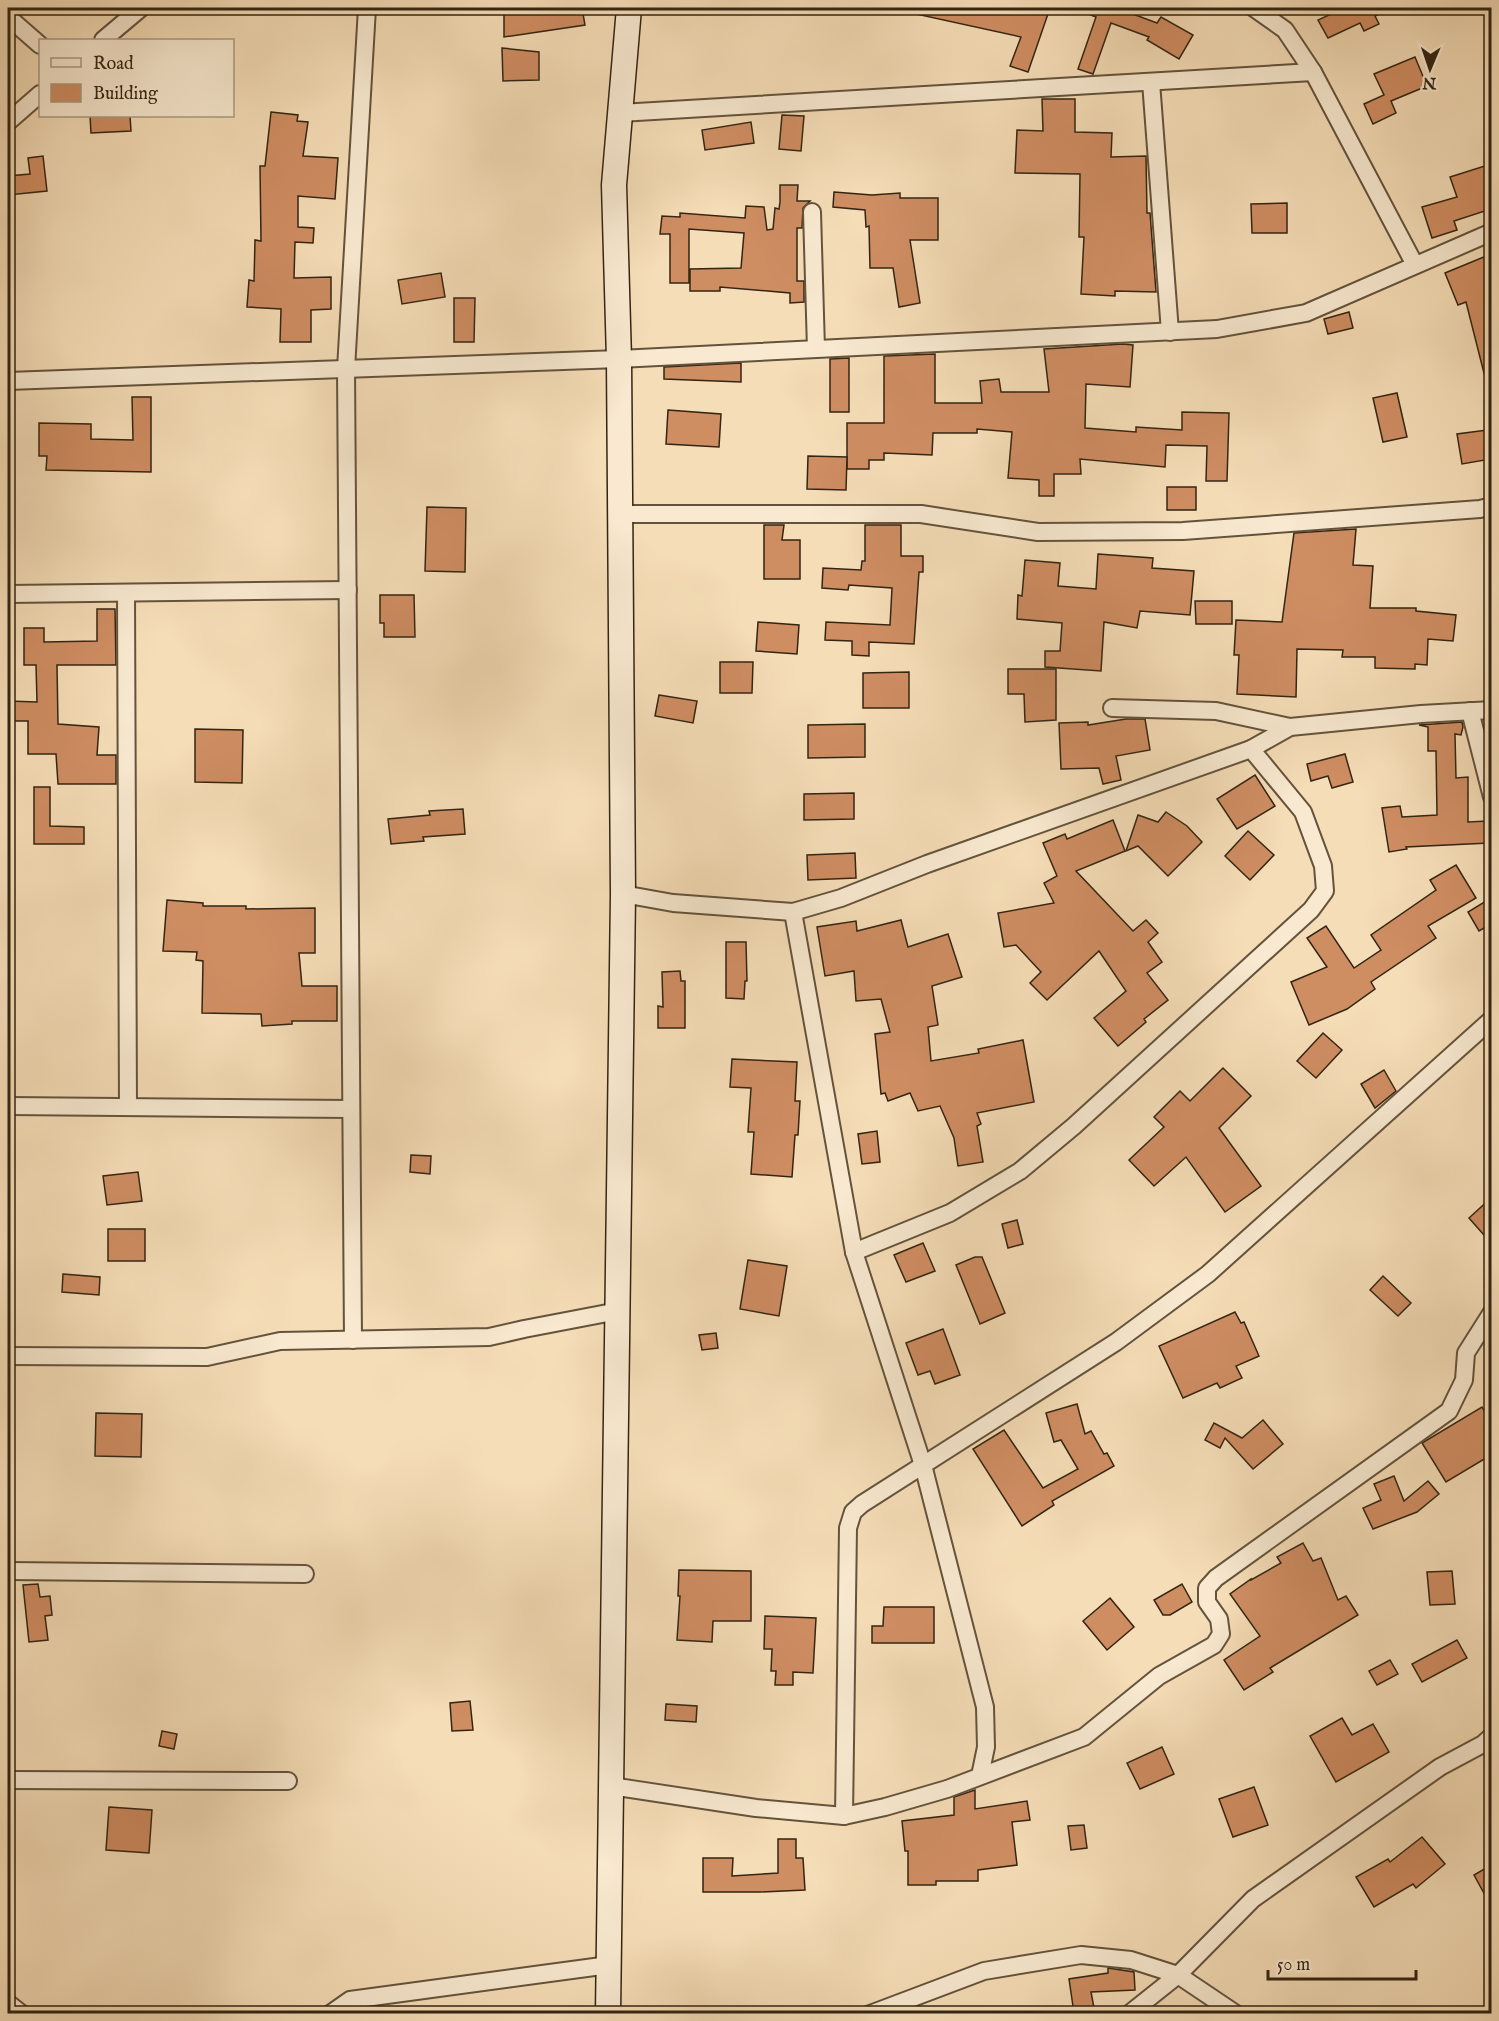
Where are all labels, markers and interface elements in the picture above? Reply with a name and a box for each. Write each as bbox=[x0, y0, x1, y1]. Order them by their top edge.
legend bbox=[39, 39, 234, 117]
north arrow bbox=[1400, 39, 1460, 99]
text: Road bbox=[93, 53, 134, 76]
text: N bbox=[1422, 72, 1438, 92]
text: Building bbox=[93, 83, 158, 106]
scale bar bbox=[1268, 1943, 1416, 1981]
text: 50 m bbox=[1277, 1954, 1310, 1977]

